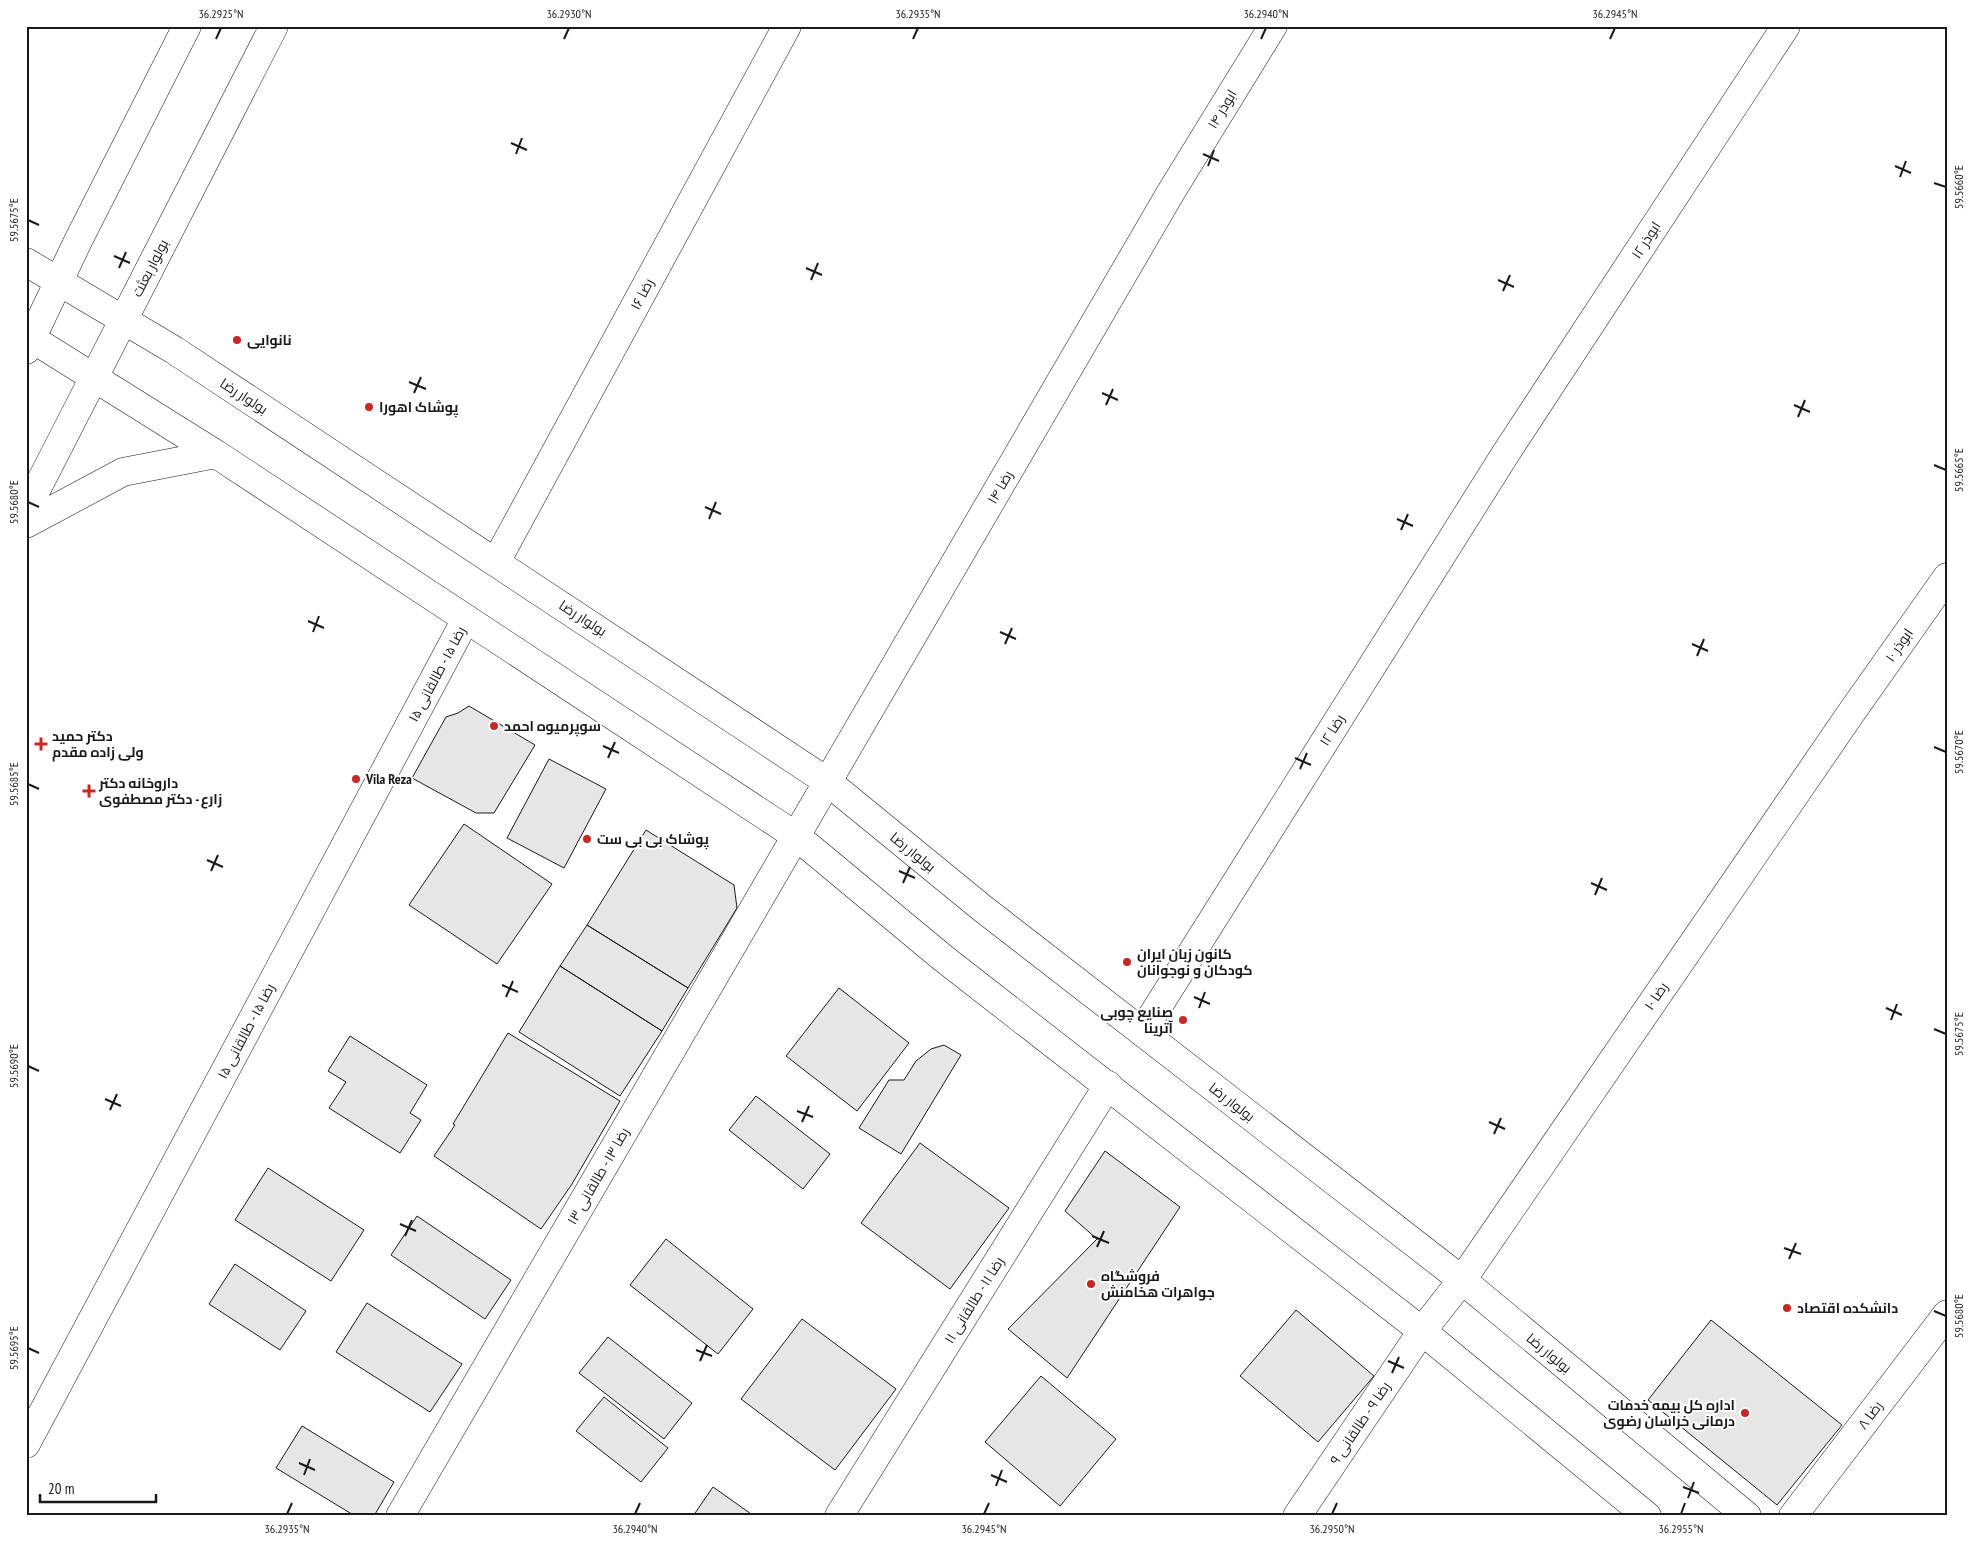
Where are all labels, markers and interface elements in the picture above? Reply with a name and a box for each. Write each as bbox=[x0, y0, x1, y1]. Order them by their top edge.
text: 36.2925°N bbox=[198, 6, 244, 21]
text: 36.2930°N bbox=[546, 6, 592, 21]
text: 36.2935°N bbox=[895, 6, 941, 21]
text: 36.2940°N bbox=[1243, 6, 1289, 21]
text: 36.2945°N bbox=[1592, 6, 1638, 21]
street label: ابوذر ۱۴ bbox=[1203, 86, 1241, 132]
text: 59.5660°E bbox=[1951, 165, 1966, 209]
text: 59.5675°E bbox=[6, 198, 21, 242]
street label: ابوذر ۱۲ bbox=[1627, 218, 1665, 262]
street label: بولوار بعثت bbox=[128, 236, 172, 300]
street label: رضا ۱۶ bbox=[626, 275, 658, 313]
place label: نانوایی bbox=[247, 331, 292, 349]
marker: نانوایی bbox=[231, 334, 243, 346]
street label: بولوار رضا bbox=[217, 374, 271, 418]
place label: پوشاک اهورا bbox=[379, 398, 458, 418]
marker: پوشاک اهورا bbox=[363, 401, 375, 413]
text: 59.5665°E bbox=[1951, 448, 1966, 492]
street label: رضا ۱۴ bbox=[983, 467, 1017, 507]
text: 59.5680°E bbox=[6, 480, 21, 524]
street label: بولوار رضا bbox=[556, 596, 610, 640]
street label: رضا ۱۵ - طالقانی ۱۵ bbox=[404, 623, 470, 725]
street label: ابوذر ۱۰ bbox=[1881, 625, 1917, 665]
street label: رضا ۱۲ bbox=[1315, 711, 1349, 749]
place label: سوپرمیوه احمد bbox=[504, 717, 601, 737]
marker: سوپرمیوه احمد bbox=[488, 720, 500, 732]
place label: دکتر حمید ولی زاده مقدم bbox=[52, 727, 144, 762]
text: 59.5670°E bbox=[1951, 730, 1966, 774]
marker: دکتر حمید ولی زاده مقدم bbox=[34, 737, 48, 751]
text: 59.5685°E bbox=[6, 762, 21, 806]
place label: Vila Reza bbox=[365, 770, 412, 788]
marker: Vila Reza bbox=[350, 773, 362, 785]
place label: داروخانه دکتر زارع - دکتر مصطفوی bbox=[98, 774, 222, 809]
marker: داروخانه دکتر زارع - دکتر مصطفوی bbox=[83, 785, 95, 797]
street label: بولوار رضا bbox=[887, 828, 939, 876]
place label: پوشاک بی بی ست bbox=[597, 830, 709, 850]
marker: پوشاک بی بی ست bbox=[581, 833, 593, 845]
place label: کانون زبان ایران کودکان و نوجوانان bbox=[1137, 945, 1253, 979]
marker: کانون زبان ایران کودکان و نوجوانان bbox=[1121, 956, 1133, 968]
street label: رضا ۱۰ bbox=[1640, 978, 1672, 1014]
street label: رضا ۱۵ - طالقانی ۱۵ bbox=[213, 980, 279, 1082]
place label: صنایع چوبی آترینا bbox=[1100, 1003, 1174, 1037]
text: 59.5675°E bbox=[1951, 1012, 1966, 1056]
marker: صنایع چوبی آترینا bbox=[1177, 1014, 1189, 1026]
text: 59.5690°E bbox=[6, 1044, 21, 1088]
street label: بولوار رضا bbox=[1205, 1078, 1259, 1126]
street label: رضا ۱۳ - طالقانی ۱۳ bbox=[563, 1124, 633, 1228]
street label: رضا ۱۱ - طالقانی ۱۱ bbox=[940, 1253, 1008, 1347]
place label: فروشگاه جواهرات هخامنش bbox=[1101, 1267, 1215, 1301]
marker: فروشگاه جواهرات هخامنش bbox=[1085, 1278, 1097, 1290]
text: 59.5680°E bbox=[1951, 1294, 1966, 1338]
place label: دانشکده اقتصاد bbox=[1797, 1299, 1898, 1317]
marker: دانشکده اقتصاد bbox=[1781, 1302, 1793, 1314]
text: 59.5695°E bbox=[6, 1326, 21, 1370]
street label: بولوار رضا bbox=[1523, 1329, 1575, 1377]
street label: رضا ۹ - طالقانی ۹ bbox=[1326, 1378, 1394, 1468]
place label: اداره کل بیمه خدمات درمانی خراسان رضوی bbox=[1603, 1396, 1735, 1430]
street label: رضا ۸ bbox=[1853, 1397, 1887, 1433]
marker: اداره کل بیمه خدمات درمانی خراسان رضوی bbox=[1739, 1407, 1751, 1419]
scale bar bbox=[40, 1472, 156, 1504]
text: 20 m bbox=[48, 1479, 74, 1498]
text: 36.2935°N bbox=[264, 1521, 310, 1536]
text: 36.2940°N bbox=[612, 1521, 658, 1536]
text: 36.2945°N bbox=[961, 1521, 1007, 1536]
text: 36.2950°N bbox=[1309, 1521, 1355, 1536]
text: 36.2955°N bbox=[1658, 1521, 1704, 1536]

